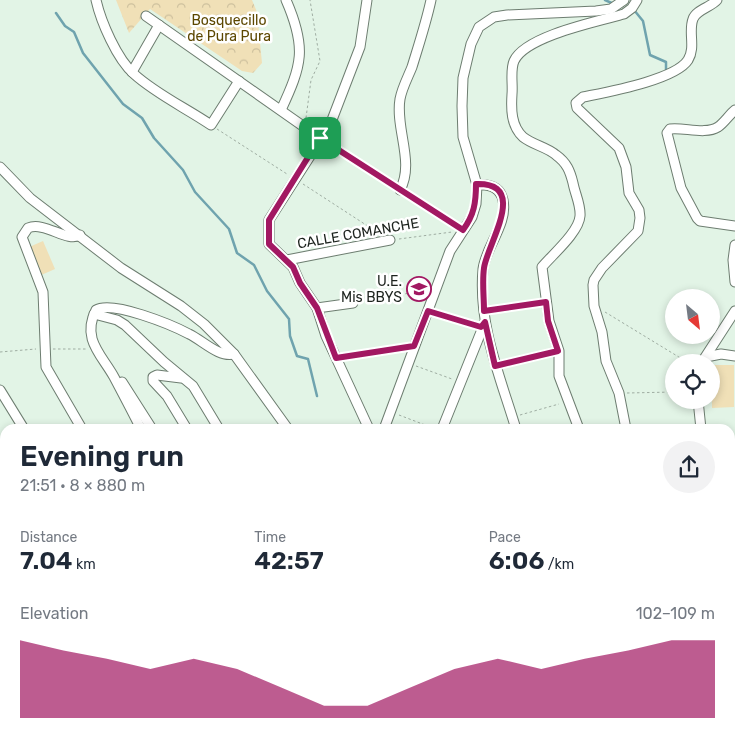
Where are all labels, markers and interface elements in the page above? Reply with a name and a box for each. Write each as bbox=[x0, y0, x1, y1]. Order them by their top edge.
park label: Bosquecillo de Pura Pura bbox=[187, 12, 271, 45]
pin bbox=[299, 117, 341, 159]
icon: arrive bbox=[306, 124, 334, 152]
street label: CALLE COMANCHE bbox=[296, 214, 420, 253]
place label: U.E. Mis BBYS bbox=[341, 273, 402, 306]
school or university icon: U.E. Mis BBYS bbox=[406, 276, 432, 302]
north arrow bbox=[665, 289, 720, 344]
map controls bbox=[665, 289, 720, 409]
button: locate bbox=[665, 354, 720, 409]
text: Evening run bbox=[20, 440, 184, 473]
button: share bbox=[663, 441, 715, 493]
text: 21:51 · 8 × 880 m bbox=[20, 476, 145, 495]
text: Distance bbox=[20, 529, 77, 546]
text: Time bbox=[254, 529, 286, 546]
text: Pace bbox=[489, 529, 521, 546]
text: 7.04 bbox=[20, 546, 73, 575]
text: 42:57 bbox=[254, 546, 324, 575]
text: 6:06 bbox=[489, 546, 544, 575]
text: km bbox=[73, 556, 96, 573]
text: /km bbox=[544, 556, 574, 573]
text: Elevation bbox=[20, 604, 89, 623]
text: 102–109 m bbox=[636, 604, 715, 623]

